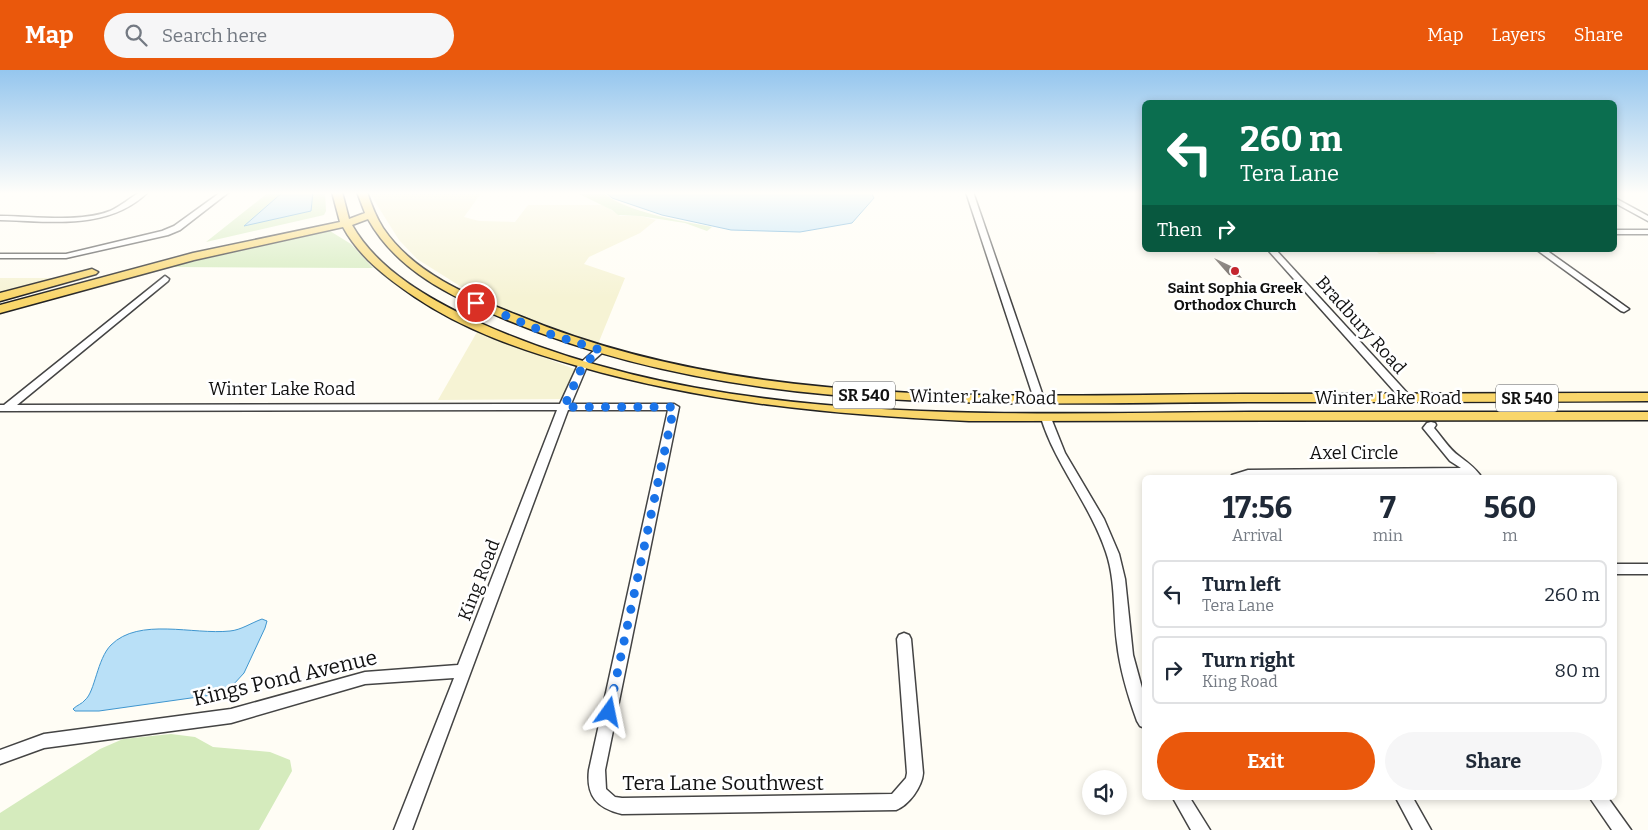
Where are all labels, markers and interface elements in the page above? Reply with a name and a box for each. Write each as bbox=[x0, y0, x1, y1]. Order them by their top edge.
search box bbox=[104, 13, 454, 58]
text: Map bbox=[25, 21, 74, 49]
icon: search bbox=[122, 21, 150, 49]
text: Search here bbox=[162, 24, 267, 47]
text: Map bbox=[1427, 24, 1463, 46]
text: Layers bbox=[1491, 24, 1546, 46]
text: Share bbox=[1574, 24, 1623, 46]
text: 260 m bbox=[1240, 118, 1342, 160]
icon: left bbox=[1157, 120, 1222, 185]
text: Tera Lane bbox=[1240, 160, 1339, 187]
icon: right bbox=[1212, 215, 1240, 243]
text: Then bbox=[1157, 218, 1202, 241]
marker: Saint Sophia Greek Orthodox Church bbox=[1229, 265, 1241, 277]
street label: Bradbury Road bbox=[1311, 271, 1411, 379]
place label: Saint Sophia Greek Orthodox Church bbox=[1167, 279, 1303, 314]
pin bbox=[455, 282, 497, 324]
icon: arrive bbox=[462, 289, 490, 317]
street label: Winter Lake Road bbox=[209, 378, 356, 400]
road number: SR 540 bbox=[833, 382, 895, 408]
road number: SR 540 bbox=[1496, 384, 1558, 412]
street label: Winter Lake Road bbox=[909, 385, 1057, 409]
street label: Winter Lake Road bbox=[1315, 387, 1462, 409]
street label: Axel Circle bbox=[1310, 442, 1398, 464]
text: 17:56 bbox=[1222, 490, 1292, 526]
text: 7 bbox=[1380, 490, 1396, 526]
text: 560 bbox=[1483, 490, 1537, 526]
text: Arrival bbox=[1232, 526, 1283, 545]
text: min bbox=[1373, 526, 1403, 545]
text: m bbox=[1502, 526, 1518, 545]
street label: King Road bbox=[453, 536, 505, 624]
text: Turn left bbox=[1202, 573, 1281, 596]
icon: left bbox=[1159, 580, 1187, 608]
text: 260 m bbox=[1544, 583, 1600, 606]
text: Tera Lane bbox=[1202, 596, 1274, 615]
street label: Kings Pond Avenue bbox=[191, 644, 379, 712]
text: Turn right bbox=[1202, 649, 1295, 672]
icon: right bbox=[1159, 656, 1187, 684]
text: 80 m bbox=[1554, 659, 1600, 682]
text: King Road bbox=[1202, 672, 1278, 691]
position arrow bbox=[582, 685, 634, 737]
button: Exit bbox=[1157, 732, 1375, 790]
button: Share bbox=[1385, 732, 1602, 790]
street label: Tera Lane Southwest bbox=[622, 770, 824, 796]
map controls bbox=[1082, 770, 1127, 815]
button: sound bbox=[1082, 770, 1127, 815]

